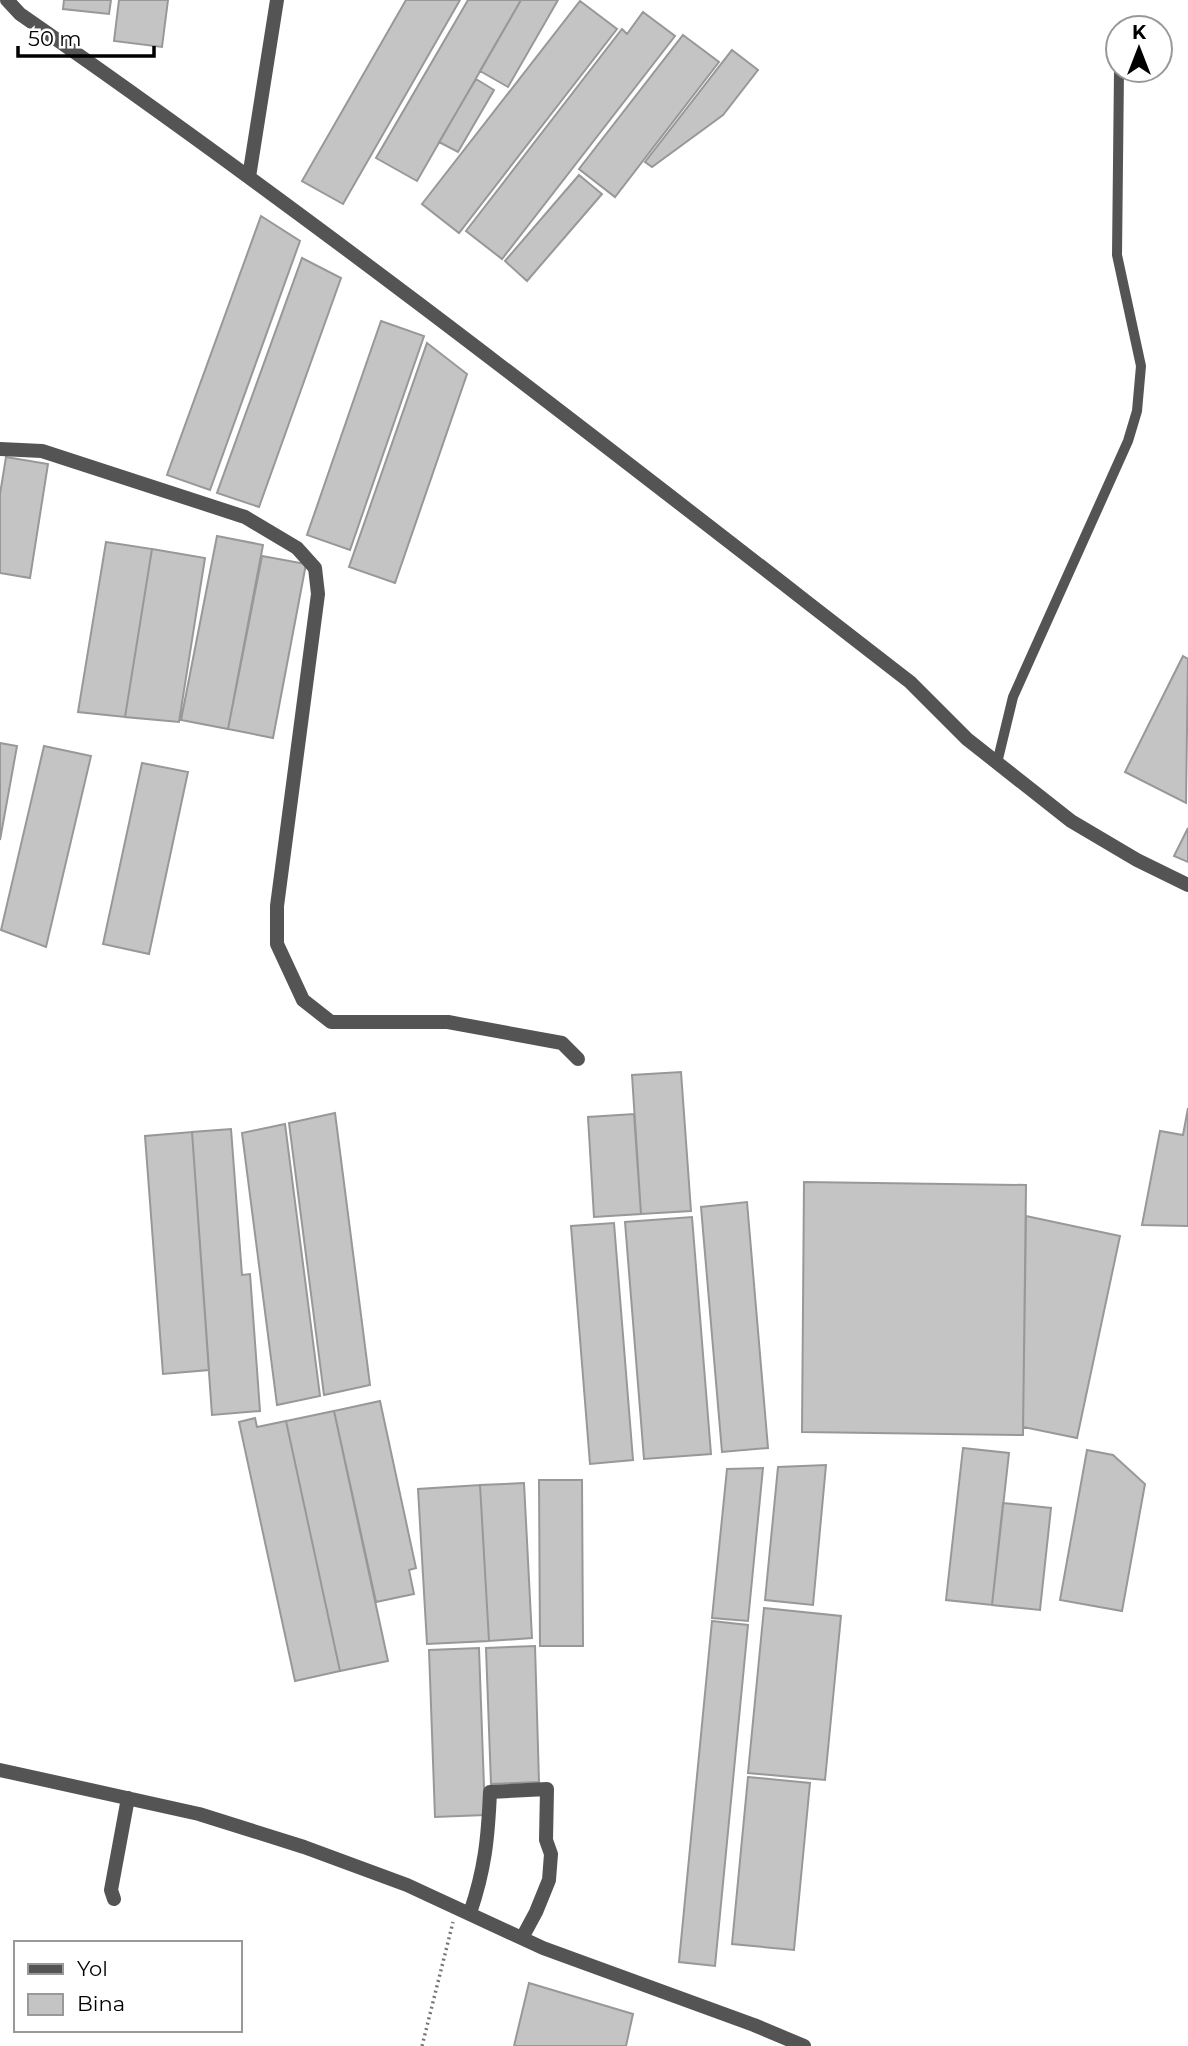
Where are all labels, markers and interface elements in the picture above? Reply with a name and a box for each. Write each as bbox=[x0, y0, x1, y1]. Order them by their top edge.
scale bar bbox=[18, 14, 154, 58]
north arrow bbox=[1104, 14, 1174, 84]
text: K bbox=[1132, 21, 1147, 44]
text: 50 m bbox=[28, 26, 82, 51]
legend bbox=[14, 1941, 242, 2032]
text: Yol bbox=[77, 1956, 108, 1981]
text: Bina bbox=[77, 1991, 125, 2016]

